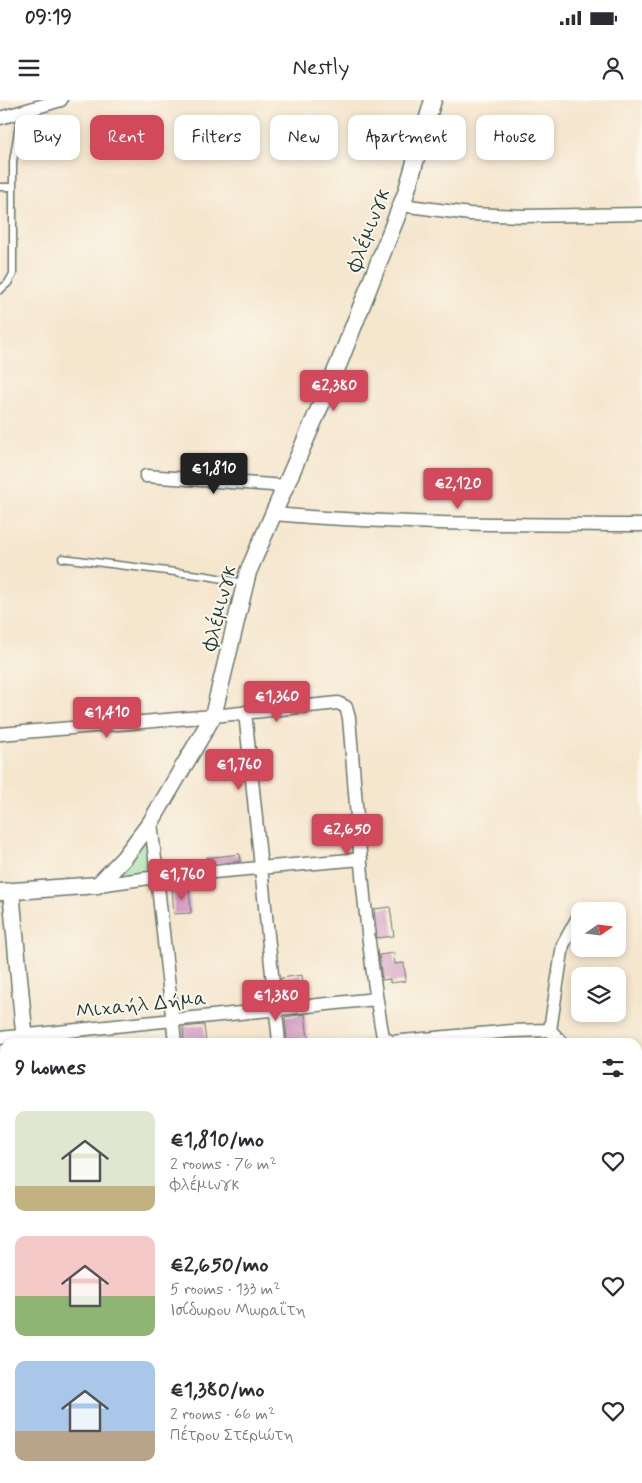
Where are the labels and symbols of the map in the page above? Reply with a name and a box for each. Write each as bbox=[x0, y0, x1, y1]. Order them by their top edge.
street label: Φλέμινγκ bbox=[341, 185, 398, 277]
pin: €2,380 bbox=[293, 370, 375, 412]
pin: €1,810 bbox=[173, 452, 255, 495]
pin: €2,120 bbox=[417, 468, 499, 510]
street label: Φλέμινγκ bbox=[197, 563, 244, 655]
pin: €1,360 bbox=[236, 680, 318, 723]
pin: €1,410 bbox=[66, 696, 148, 739]
pin: €1,760 bbox=[198, 748, 280, 791]
pin: €2,650 bbox=[306, 814, 388, 856]
pin: €1,760 bbox=[141, 858, 223, 901]
north arrow bbox=[571, 902, 626, 958]
pin: €1,380 bbox=[235, 980, 317, 1022]
street label: Μιχαήλ Δήμα bbox=[74, 985, 208, 1026]

